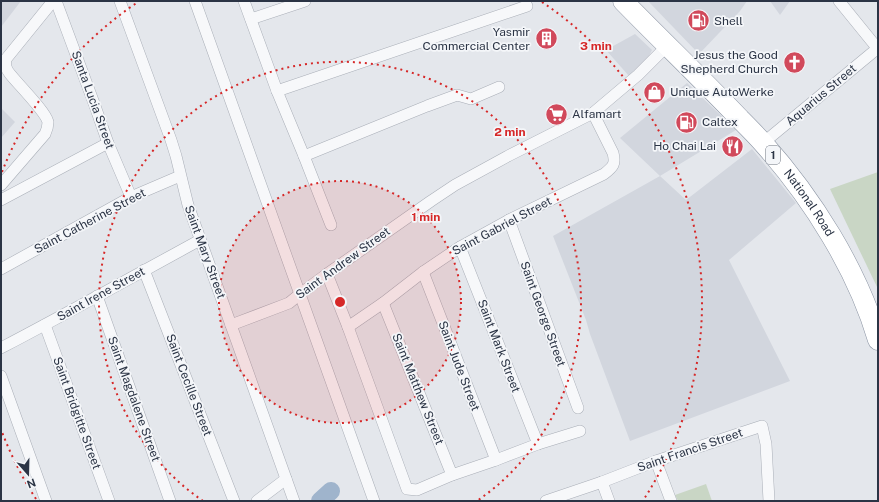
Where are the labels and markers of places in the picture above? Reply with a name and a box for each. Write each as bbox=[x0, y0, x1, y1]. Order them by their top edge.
fuel station icon: Shell bbox=[685, 8, 711, 34]
place label: Shell bbox=[714, 14, 743, 28]
place label: Yasmir Commercial Center bbox=[423, 25, 530, 53]
building icon: Yasmir Commercial Center bbox=[533, 26, 559, 52]
place label: Jesus the Good Shepherd Church bbox=[681, 48, 778, 76]
church icon: Jesus the Good Shepherd Church bbox=[781, 49, 807, 75]
shop icon: Unique AutoWerke bbox=[642, 79, 668, 105]
place label: Unique AutoWerke bbox=[670, 85, 774, 99]
supermarket icon: Alfamart bbox=[543, 101, 569, 127]
place label: Alfamart bbox=[572, 107, 622, 121]
fuel station icon: Caltex bbox=[674, 109, 700, 135]
place label: Caltex bbox=[702, 115, 738, 129]
restaurant icon: Ho Chai Lai bbox=[719, 133, 745, 159]
place label: Ho Chai Lai bbox=[653, 139, 716, 153]
centre of rings bbox=[333, 295, 347, 309]

